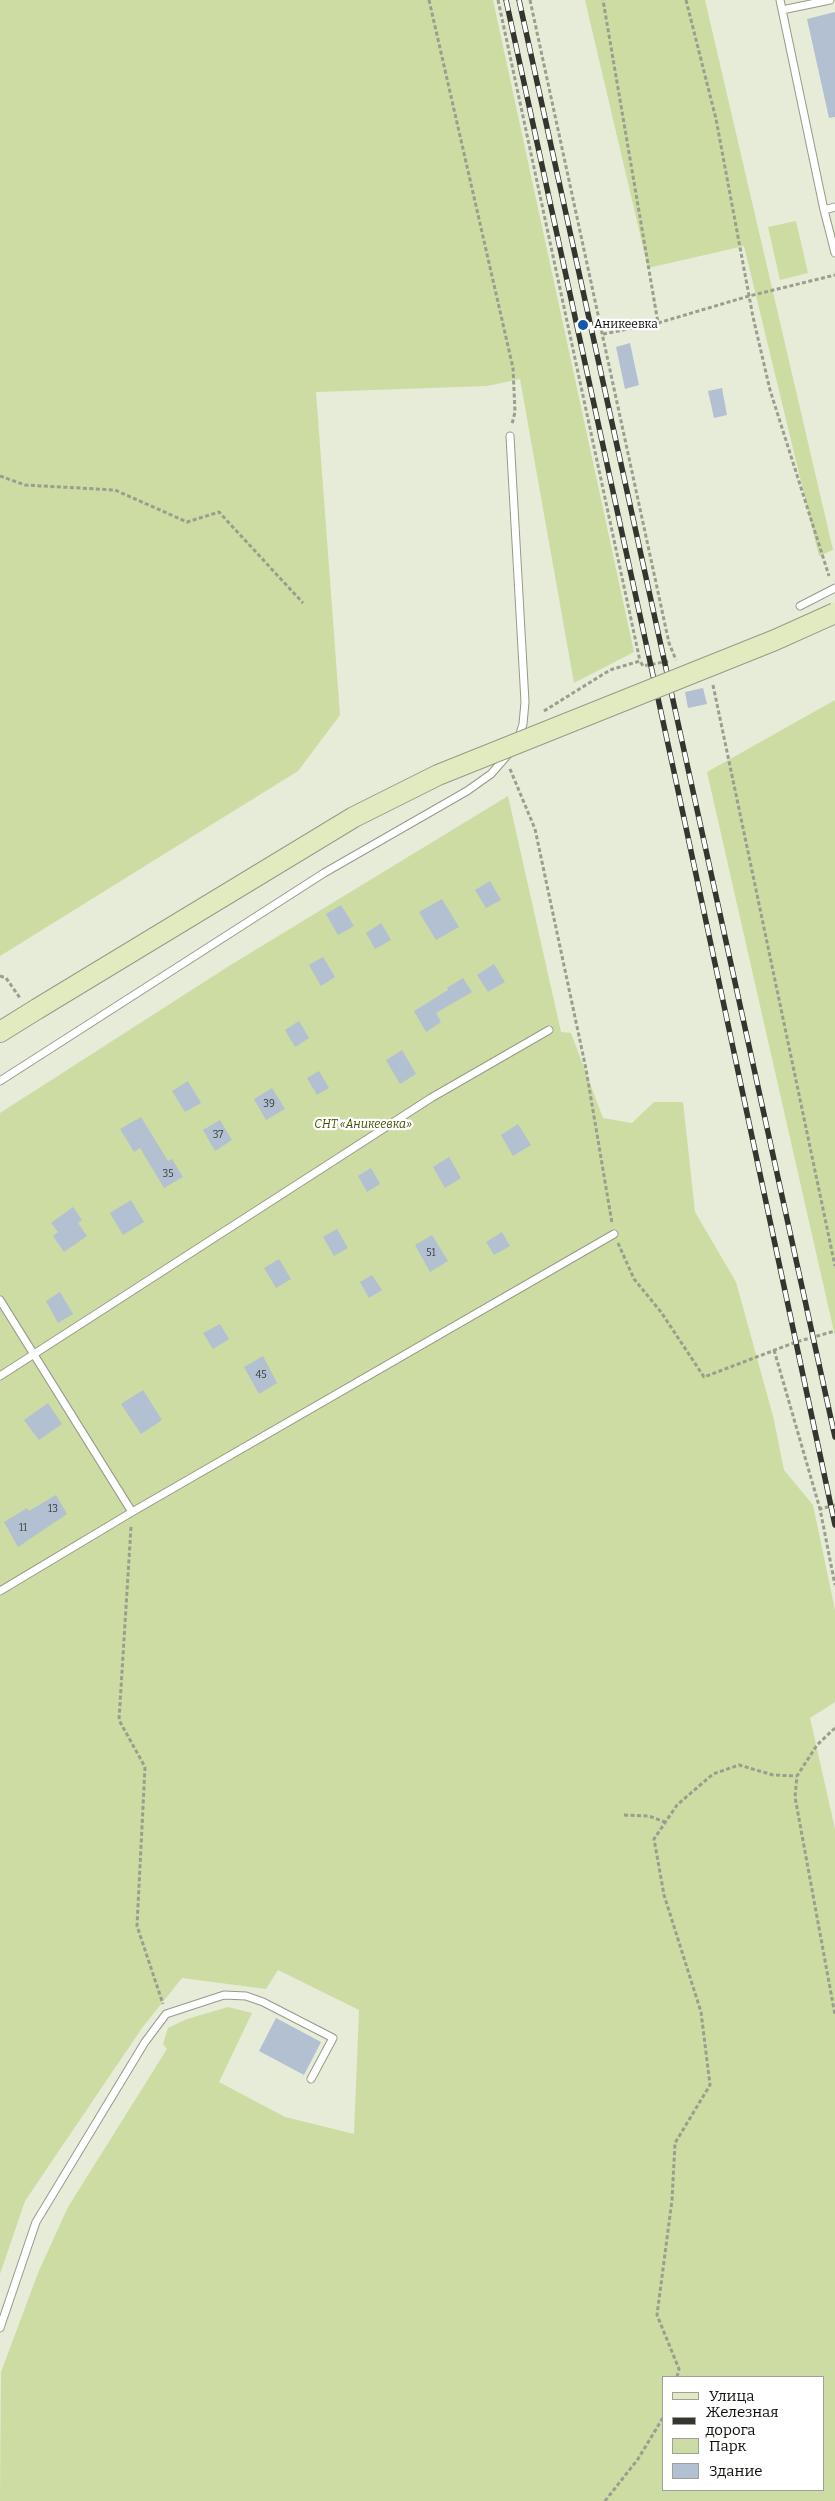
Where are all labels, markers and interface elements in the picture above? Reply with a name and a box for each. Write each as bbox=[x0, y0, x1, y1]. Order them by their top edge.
marker: Аникеевка bbox=[576, 318, 590, 332]
place label: Аникеевка bbox=[594, 318, 658, 332]
house number: 39 bbox=[263, 1098, 275, 1110]
park label: СНТ «Аникеевка» bbox=[314, 1118, 412, 1132]
house number: 37 bbox=[213, 1129, 223, 1141]
house number: 35 bbox=[162, 1168, 174, 1180]
house number: 51 bbox=[426, 1247, 436, 1259]
house number: 45 bbox=[255, 1369, 267, 1381]
house number: 13 bbox=[48, 1503, 58, 1515]
house number: 11 bbox=[19, 1522, 27, 1534]
legend bbox=[662, 2376, 825, 2491]
text: Улица bbox=[709, 2387, 755, 2405]
text: Железная дорога bbox=[706, 2403, 779, 2439]
text: Парк bbox=[709, 2437, 746, 2455]
text: Здание bbox=[709, 2462, 763, 2480]

